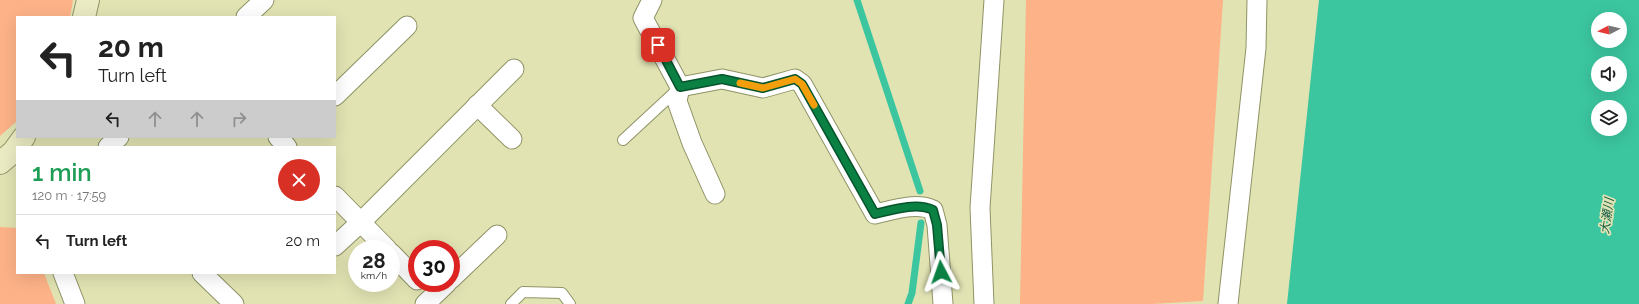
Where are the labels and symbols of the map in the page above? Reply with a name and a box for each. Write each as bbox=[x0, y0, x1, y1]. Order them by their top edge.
north arrow bbox=[1591, 12, 1627, 48]
pin bbox=[641, 28, 675, 62]
water label: 大瀬川 bbox=[1598, 195, 1617, 235]
speed limit sign: 30 bbox=[408, 240, 460, 292]
position arrow bbox=[920, 251, 962, 293]

